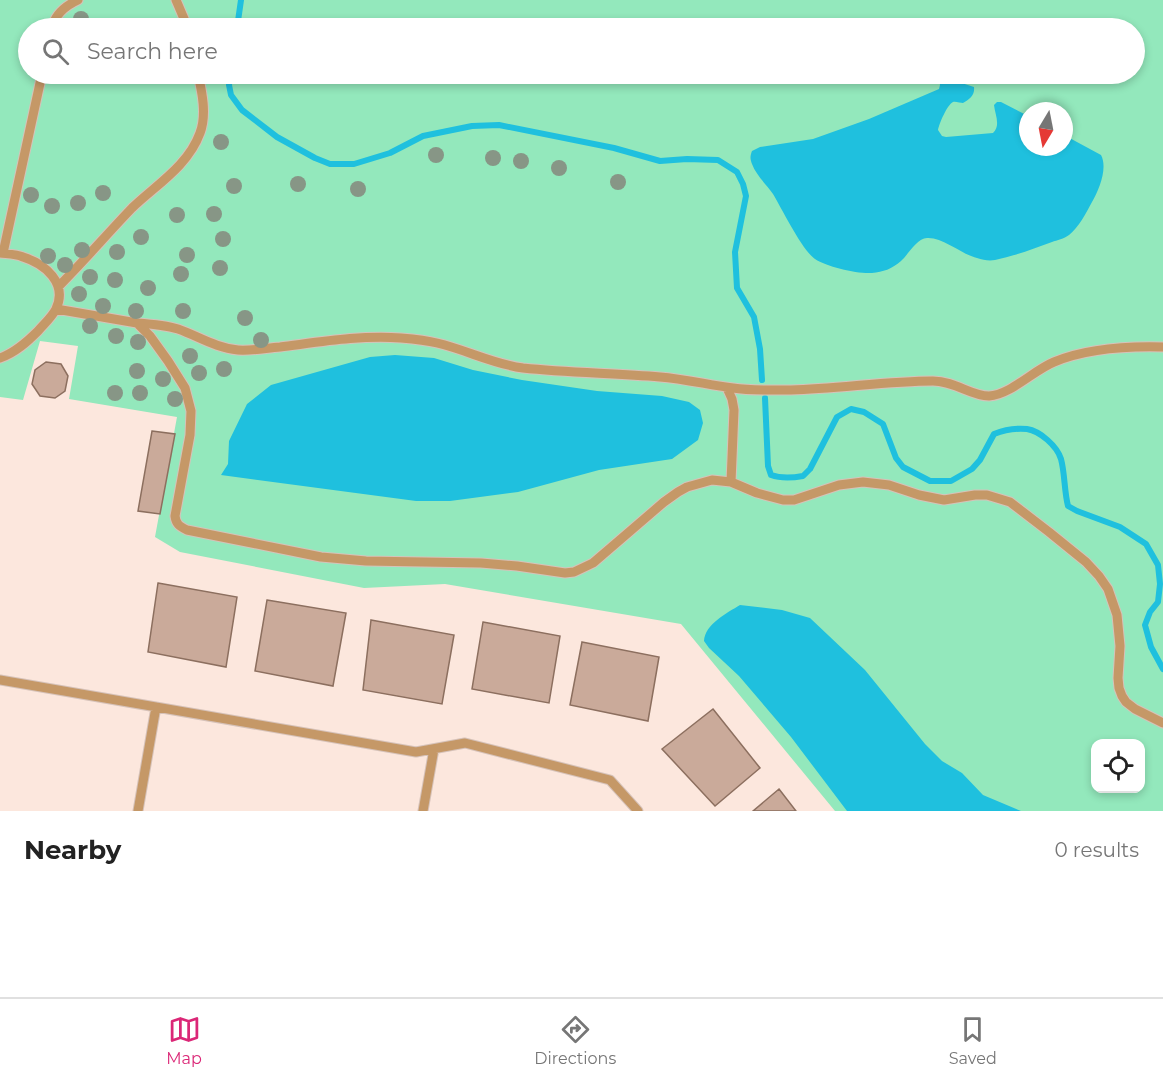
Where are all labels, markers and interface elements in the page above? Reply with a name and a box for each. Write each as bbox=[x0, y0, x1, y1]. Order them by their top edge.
search box bbox=[18, 18, 1145, 84]
icon: search bbox=[39, 35, 72, 68]
text: Search here bbox=[87, 38, 218, 65]
north arrow bbox=[1019, 102, 1073, 156]
map controls bbox=[1091, 739, 1145, 793]
button: locate bbox=[1091, 739, 1145, 793]
text: Nearby bbox=[24, 834, 121, 866]
text: 0 results bbox=[1054, 838, 1139, 862]
tab: Map bbox=[166, 1013, 202, 1068]
tab: Directions bbox=[534, 1013, 616, 1068]
tab: Saved bbox=[949, 1013, 997, 1068]

